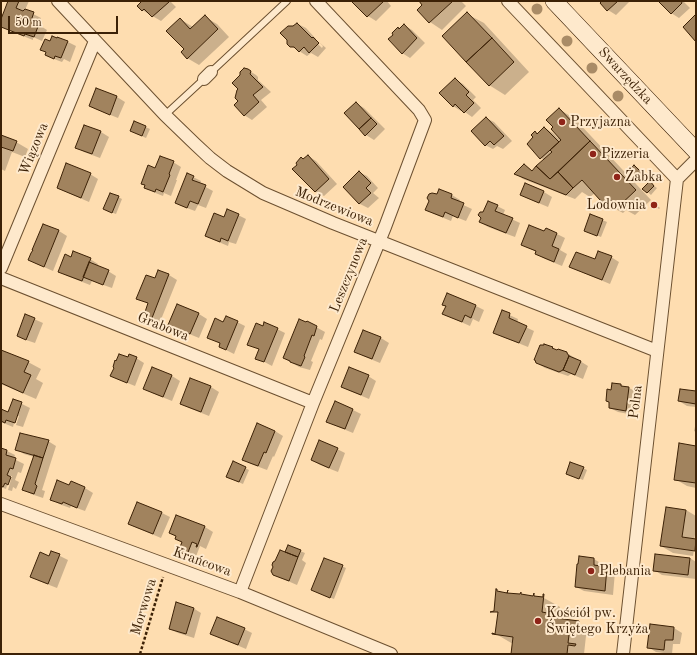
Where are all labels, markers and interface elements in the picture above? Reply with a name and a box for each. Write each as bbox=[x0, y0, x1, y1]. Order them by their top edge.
scale bar bbox=[10, 8, 120, 34]
text: 50 m bbox=[15, 17, 42, 29]
street label: Swarzędzka bbox=[594, 44, 656, 108]
place label: Przyjazna bbox=[570, 114, 631, 130]
marker: Przyjazna bbox=[557, 117, 567, 127]
street label: Wiązowa bbox=[16, 120, 52, 178]
place label: Pizzeria bbox=[601, 146, 649, 162]
marker: Pizzeria bbox=[588, 149, 598, 159]
place label: Żabka bbox=[625, 169, 662, 185]
marker: Żabka bbox=[612, 172, 622, 182]
street label: Modrzewiowa bbox=[292, 184, 376, 230]
place label: Lodownia bbox=[587, 197, 646, 213]
marker: Lodownia bbox=[649, 200, 659, 210]
street label: Leszczynowa bbox=[326, 235, 372, 315]
street label: Grabowa bbox=[135, 309, 191, 345]
street label: Polna bbox=[626, 384, 646, 420]
street label: Krańcowa bbox=[170, 544, 234, 580]
place label: Plebania bbox=[599, 563, 651, 579]
marker: Plebania bbox=[586, 566, 596, 576]
street label: Morwowa bbox=[127, 576, 161, 638]
place label: Kościół pw. Świętego Krzyża bbox=[546, 605, 649, 638]
marker: Kościół pw. Świętego Krzyża bbox=[533, 616, 543, 626]

